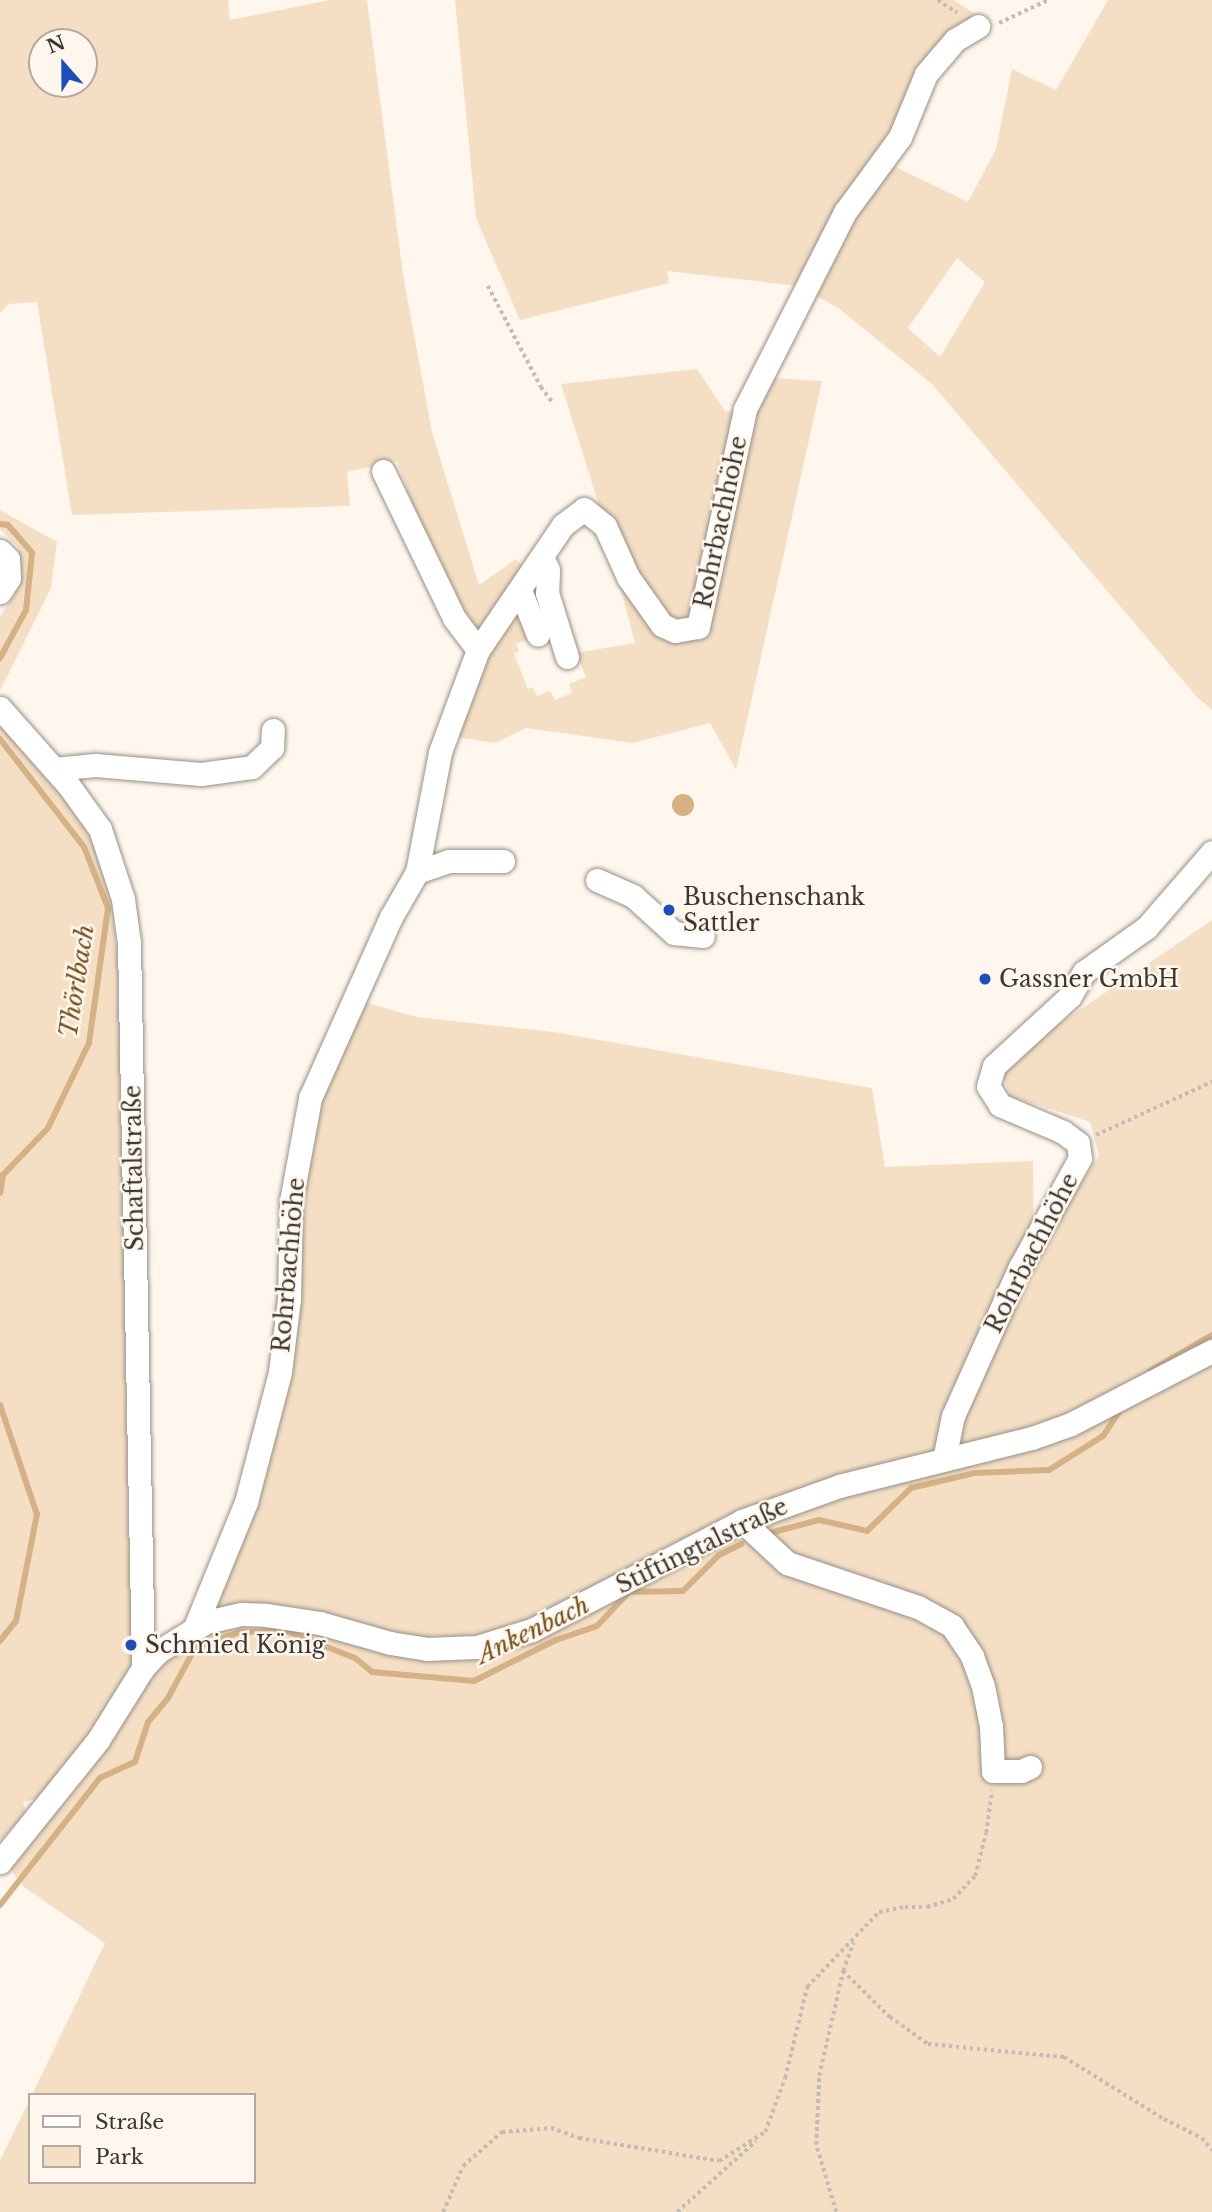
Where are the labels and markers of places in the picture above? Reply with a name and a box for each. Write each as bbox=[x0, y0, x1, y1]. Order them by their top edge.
place label: Buschenschank Sattler bbox=[683, 883, 865, 937]
marker: Buschenschank Sattler bbox=[661, 902, 677, 918]
place label: Gassner GmbH bbox=[999, 965, 1180, 993]
marker: Gassner GmbH bbox=[977, 971, 993, 987]
place label: Schmied König bbox=[145, 1631, 326, 1659]
marker: Schmied König bbox=[123, 1637, 139, 1653]

